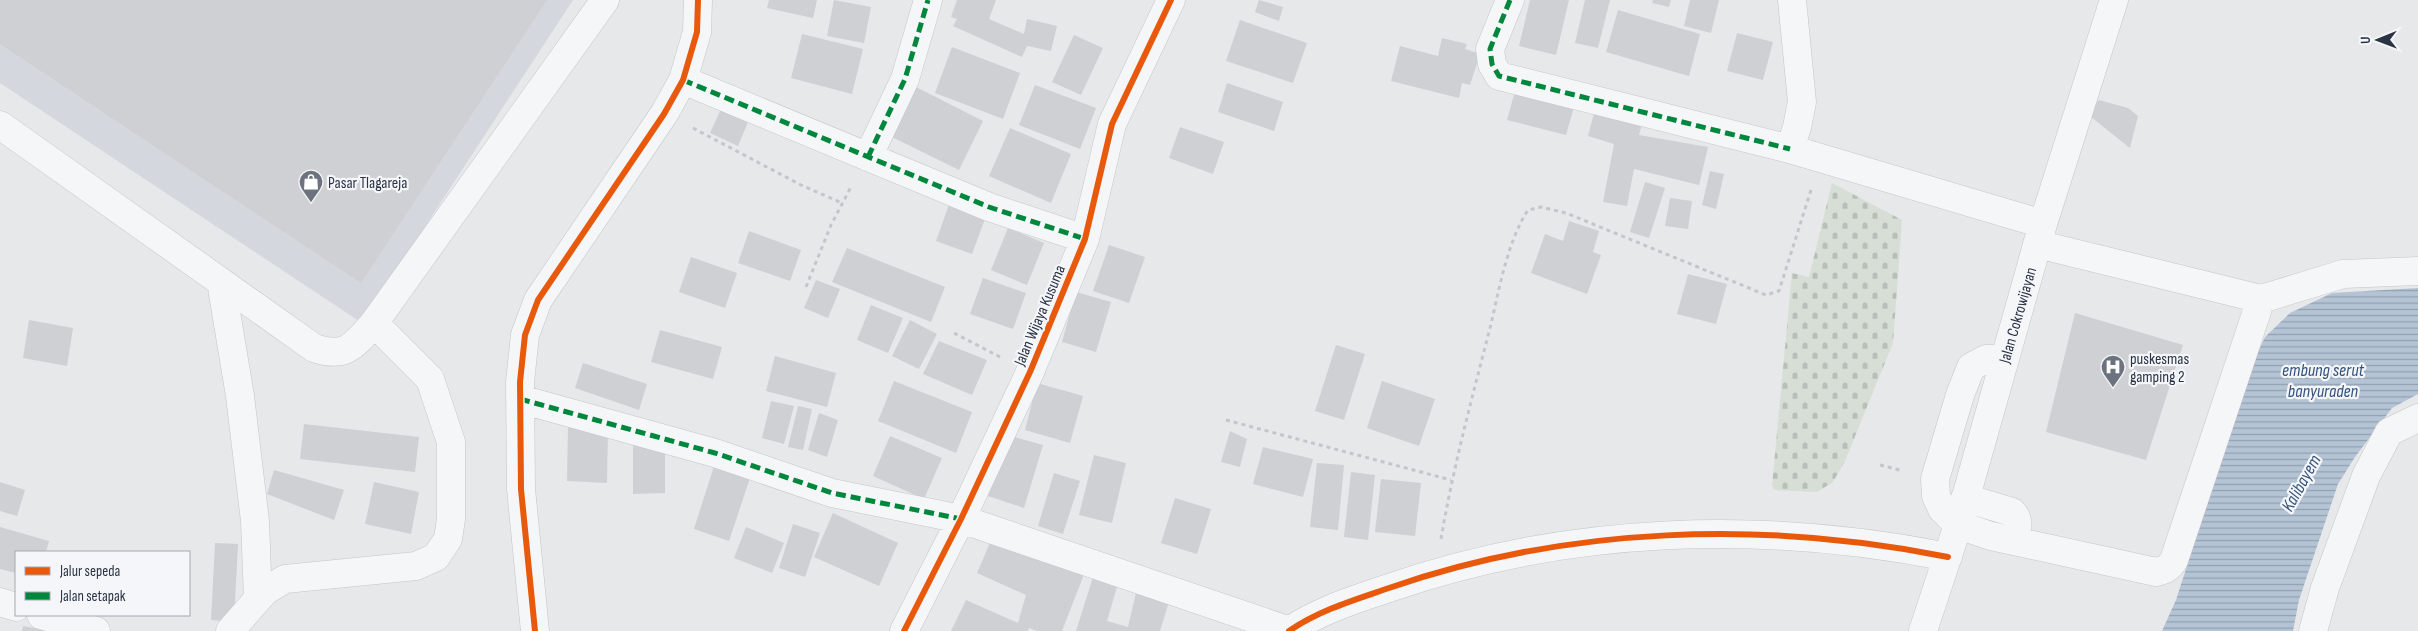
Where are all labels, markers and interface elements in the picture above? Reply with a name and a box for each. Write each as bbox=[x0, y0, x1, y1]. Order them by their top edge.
north arrow bbox=[2353, 15, 2403, 65]
text: U bbox=[2357, 36, 2374, 44]
shop icon: Pasar Tlagareja bbox=[298, 169, 324, 203]
place label: Pasar Tlagareja bbox=[328, 174, 407, 193]
street label: Jalan Wijaya Kusuma bbox=[1010, 262, 1070, 370]
street label: Jalan Cokrowijayan bbox=[1995, 265, 2041, 367]
place label: puskesmas gamping 2 bbox=[2130, 350, 2190, 387]
hospital icon: puskesmas gamping 2 bbox=[2100, 354, 2126, 388]
water label: embung serut banyuraden bbox=[2282, 360, 2365, 402]
water label: Kalibayem bbox=[2277, 451, 2326, 515]
legend bbox=[15, 551, 190, 616]
text: Jalur sepeda bbox=[59, 562, 121, 581]
text: Jalan setapak bbox=[59, 587, 126, 606]

